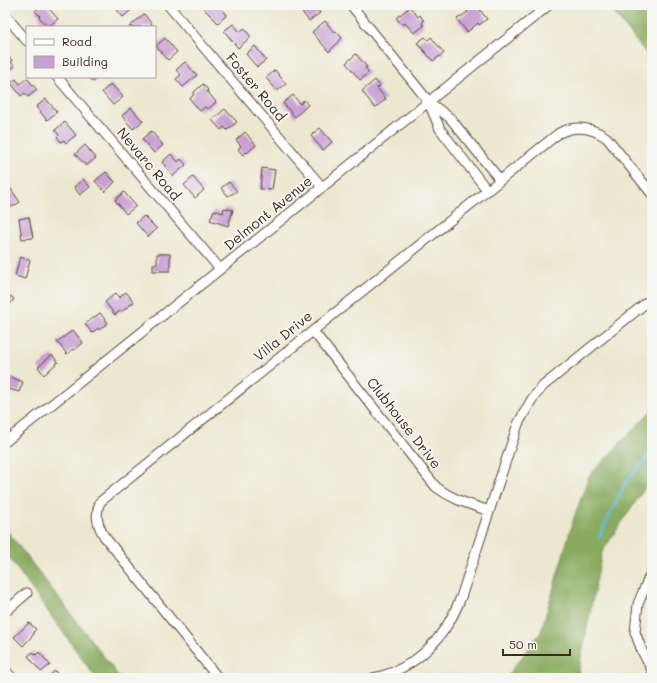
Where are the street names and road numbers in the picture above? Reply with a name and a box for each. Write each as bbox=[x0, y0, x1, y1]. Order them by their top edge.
street label: Foster Road bbox=[222, 48, 291, 125]
street label: Nevarc Road bbox=[113, 123, 186, 204]
street label: Delmont Avenue bbox=[220, 171, 316, 254]
street label: Villa Drive bbox=[249, 306, 316, 365]
street label: Clubhouse Drive bbox=[363, 373, 446, 472]

